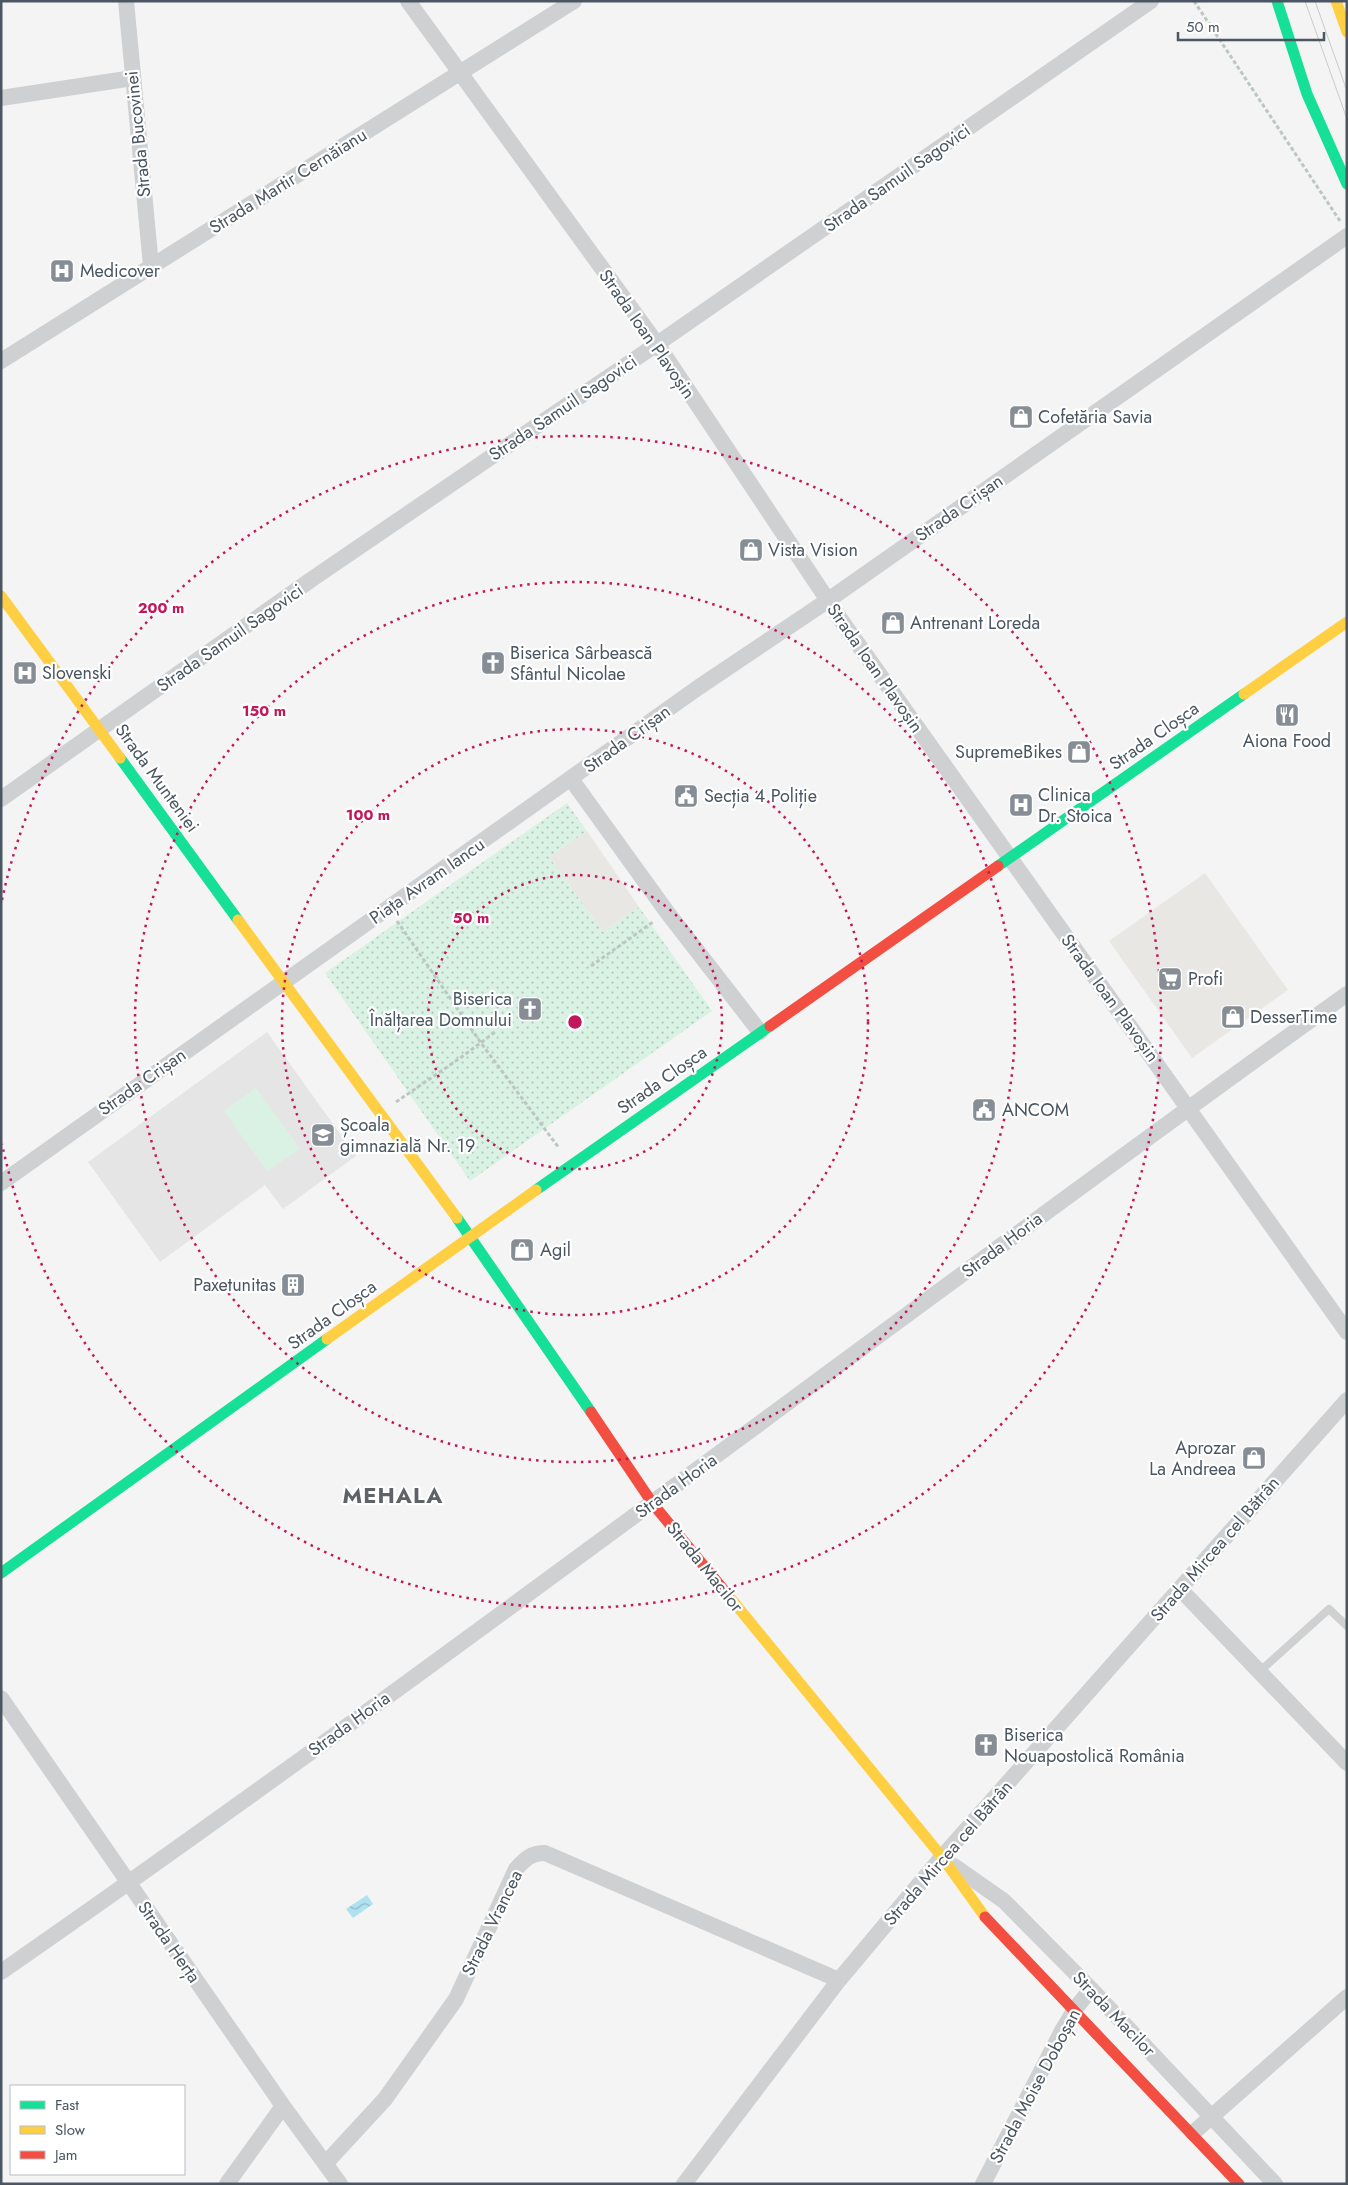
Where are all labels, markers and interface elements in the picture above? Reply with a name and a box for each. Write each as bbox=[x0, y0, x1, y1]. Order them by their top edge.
scale bar bbox=[1178, 10, 1324, 42]
text: 50 m bbox=[1186, 16, 1220, 38]
street label: Strada Bucovinei bbox=[118, 69, 158, 199]
street label: Strada Samuil Sagovici bbox=[818, 118, 976, 238]
street label: Strada Martir Cernăianu bbox=[204, 122, 372, 240]
hospital icon: Medicover bbox=[49, 258, 75, 284]
place label: Medicover bbox=[80, 258, 161, 284]
street label: Strada Ioan Plavoșin bbox=[593, 264, 701, 404]
street label: Strada Samuil Sagovici bbox=[484, 349, 642, 467]
shop icon: Cofetăria Savia bbox=[1008, 404, 1034, 430]
place label: Cofetăria Savia bbox=[1038, 404, 1152, 430]
street label: Strada Crișan bbox=[910, 468, 1008, 548]
shop icon: Vista Vision bbox=[738, 537, 764, 563]
place label: Vista Vision bbox=[768, 537, 858, 563]
street label: Strada Samuil Sagovici bbox=[151, 578, 309, 698]
text: 200 m bbox=[138, 597, 184, 619]
street label: Strada Ioan Plavoșin bbox=[821, 598, 929, 738]
shop icon: Antrenant Loreda bbox=[880, 610, 906, 636]
place label: Antrenant Loreda bbox=[910, 610, 1040, 636]
place label: Biserica Sârbească Sfântul Nicolae bbox=[510, 640, 652, 687]
church icon: Biserica Sârbească Sfântul Nicolae bbox=[480, 650, 506, 676]
hospital icon: Slovenski bbox=[12, 660, 38, 686]
place label: Slovenski bbox=[42, 660, 112, 686]
street label: Strada Cloșca bbox=[1104, 695, 1204, 777]
street label: Strada Crișan bbox=[578, 699, 676, 779]
text: 150 m bbox=[242, 700, 286, 722]
restaurant icon: Aiona Food bbox=[1274, 702, 1300, 728]
street label: Strada Munteniei bbox=[109, 718, 205, 838]
place label: Aiona Food bbox=[1243, 728, 1331, 754]
place label: SupremeBikes bbox=[955, 739, 1062, 765]
shop icon: SupremeBikes bbox=[1066, 739, 1092, 765]
place label: Clinica Dr. Stoica bbox=[1038, 782, 1112, 829]
public building icon: Secția 4 Poliție bbox=[673, 783, 699, 809]
place label: Secția 4 Poliție bbox=[704, 783, 817, 809]
hospital icon: Clinica Dr. Stoica bbox=[1008, 792, 1034, 818]
text: 100 m bbox=[346, 804, 390, 826]
street label: Piața Avram Iancu bbox=[364, 832, 490, 930]
text: 50 m bbox=[453, 907, 489, 929]
street label: Strada Ioan Plavoșin bbox=[1055, 929, 1165, 1067]
supermarket icon: Profi bbox=[1157, 966, 1183, 992]
place label: Profi bbox=[1188, 966, 1223, 992]
place label: Biserica Înălțarea Domnului bbox=[369, 986, 512, 1033]
church icon: Biserica Înălțarea Domnului bbox=[517, 996, 543, 1022]
shop icon: DesserTime bbox=[1220, 1004, 1246, 1030]
place label: DesserTime bbox=[1250, 1004, 1337, 1030]
centre of rings bbox=[566, 1013, 584, 1031]
street label: Strada Cloșca bbox=[612, 1039, 712, 1121]
street label: Strada Crișan bbox=[93, 1042, 191, 1122]
public building icon: ANCOM bbox=[971, 1097, 997, 1123]
place label: ANCOM bbox=[1002, 1097, 1069, 1123]
place label: Școala gimnazială Nr. 19 bbox=[340, 1112, 475, 1159]
school or university icon: Școala gimnazială Nr. 19 bbox=[310, 1122, 336, 1148]
street label: Strada Horia bbox=[956, 1206, 1048, 1284]
shop icon: Agil bbox=[509, 1237, 535, 1263]
place label: Agil bbox=[540, 1237, 571, 1263]
place label: Paxetunitas bbox=[193, 1272, 276, 1298]
building icon: Paxetunitas bbox=[280, 1272, 306, 1298]
street label: Strada Cloșca bbox=[282, 1274, 382, 1356]
place label: Aprozar La Andreea bbox=[1149, 1435, 1237, 1482]
shop icon: Aprozar La Andreea bbox=[1241, 1445, 1267, 1471]
street label: Strada Horia bbox=[630, 1447, 722, 1525]
street label: Strada Mircea cel Bătrân bbox=[1144, 1471, 1286, 1627]
district label: MEHALA bbox=[343, 1479, 443, 1511]
street label: Strada Macilor bbox=[660, 1516, 750, 1619]
street label: Strada Horia bbox=[303, 1685, 395, 1763]
place label: Biserica Nouapostolică România bbox=[1004, 1722, 1184, 1769]
church icon: Biserica Nouapostolică România bbox=[973, 1732, 999, 1758]
street label: Strada Mircea cel Bătrân bbox=[877, 1775, 1019, 1931]
street label: Strada Vrancea bbox=[455, 1866, 529, 1980]
street label: Strada Herța bbox=[131, 1896, 207, 1988]
street label: Strada Macilor bbox=[1066, 1965, 1162, 2063]
street label: Strada Moise Doboșan bbox=[983, 2004, 1087, 2168]
legend bbox=[10, 2085, 185, 2175]
text: Fast bbox=[55, 2094, 79, 2116]
text: Slow bbox=[55, 2119, 86, 2141]
text: Jam bbox=[53, 2144, 78, 2166]

